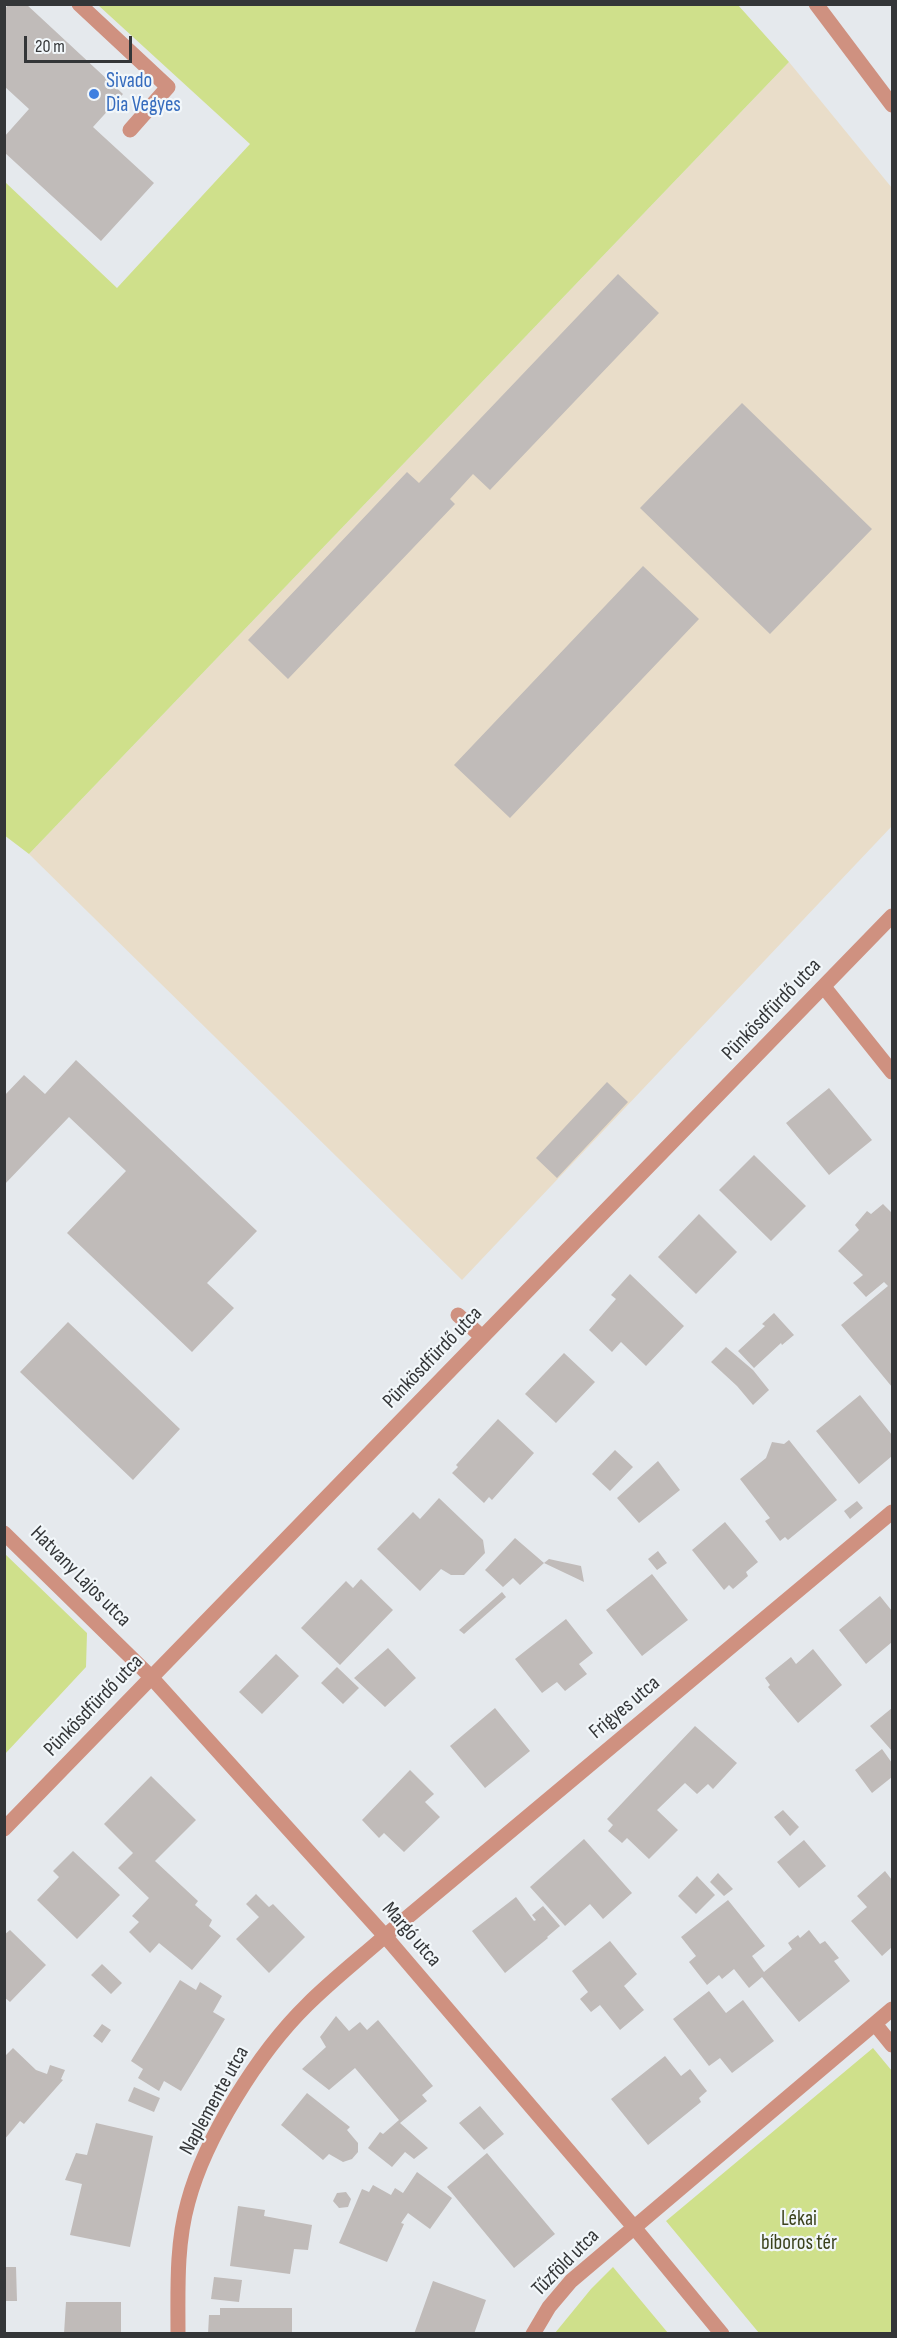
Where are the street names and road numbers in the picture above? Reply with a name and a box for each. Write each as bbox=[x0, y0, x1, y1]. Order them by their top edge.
street label: Pünkösdfürdő utca bbox=[717, 954, 827, 1066]
street label: Pünkösdfürdő utca bbox=[378, 1302, 488, 1414]
street label: Hatvany Lajos utca bbox=[24, 1521, 136, 1633]
street label: Pünkösdfürdő utca bbox=[39, 1650, 149, 1762]
street label: Frigyes utca bbox=[585, 1671, 665, 1745]
street label: Margó utca bbox=[376, 1897, 446, 1973]
street label: Naplemente utca bbox=[175, 2042, 255, 2160]
street label: Tűzföld utca bbox=[527, 2224, 605, 2302]

